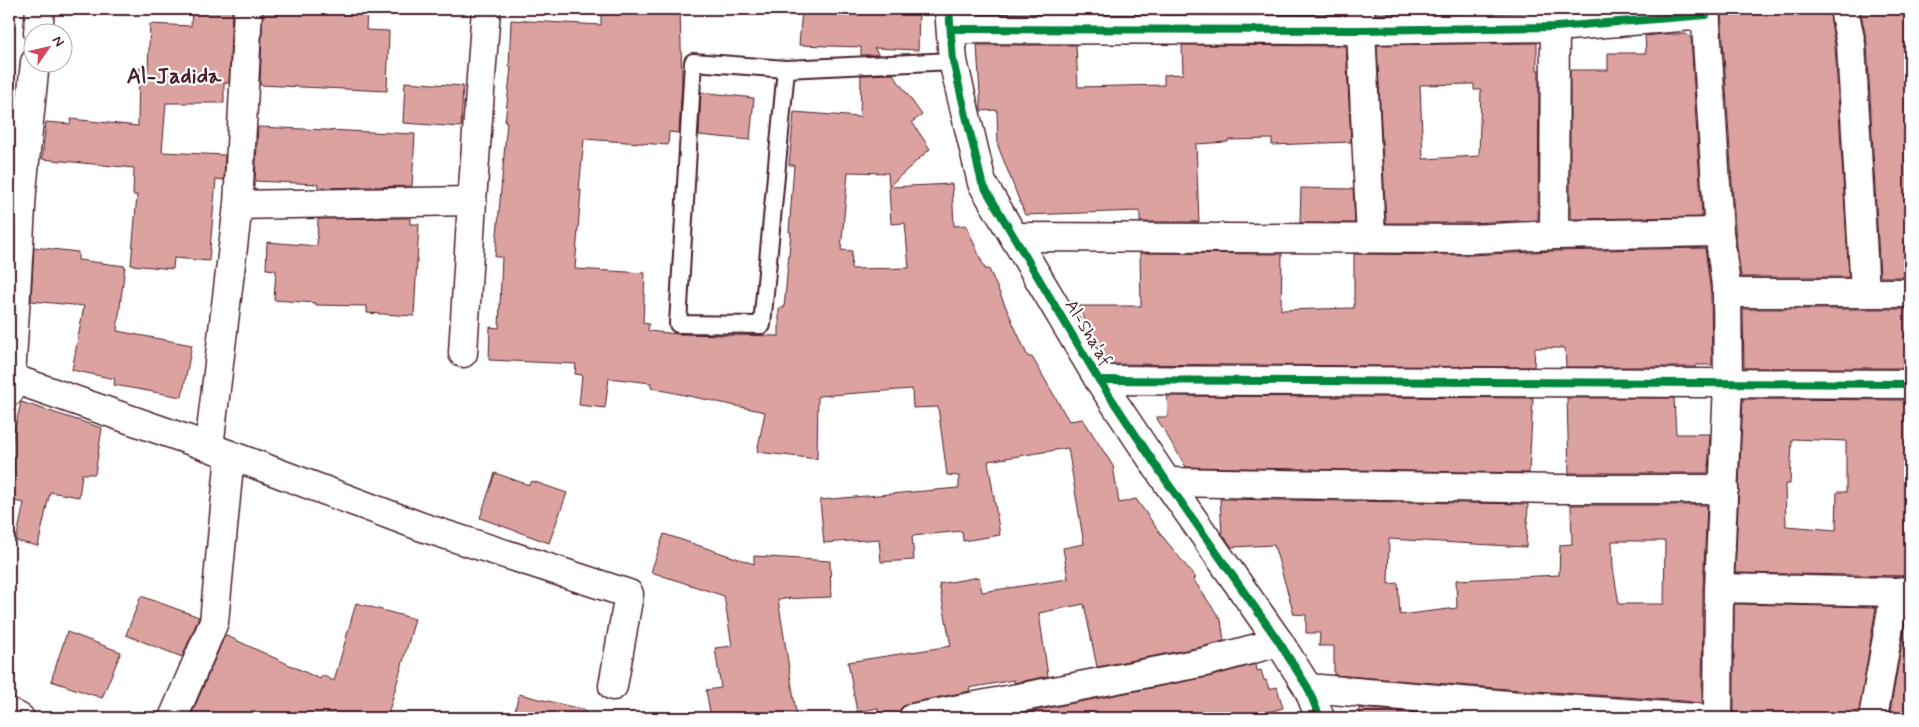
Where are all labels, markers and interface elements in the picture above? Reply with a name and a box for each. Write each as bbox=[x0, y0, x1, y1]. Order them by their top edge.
north arrow bbox=[22, 22, 72, 72]
text: N bbox=[48, 32, 68, 50]
district label: Al-Jadida bbox=[127, 63, 222, 91]
street label: Al-Sha'af bbox=[1059, 295, 1117, 371]

